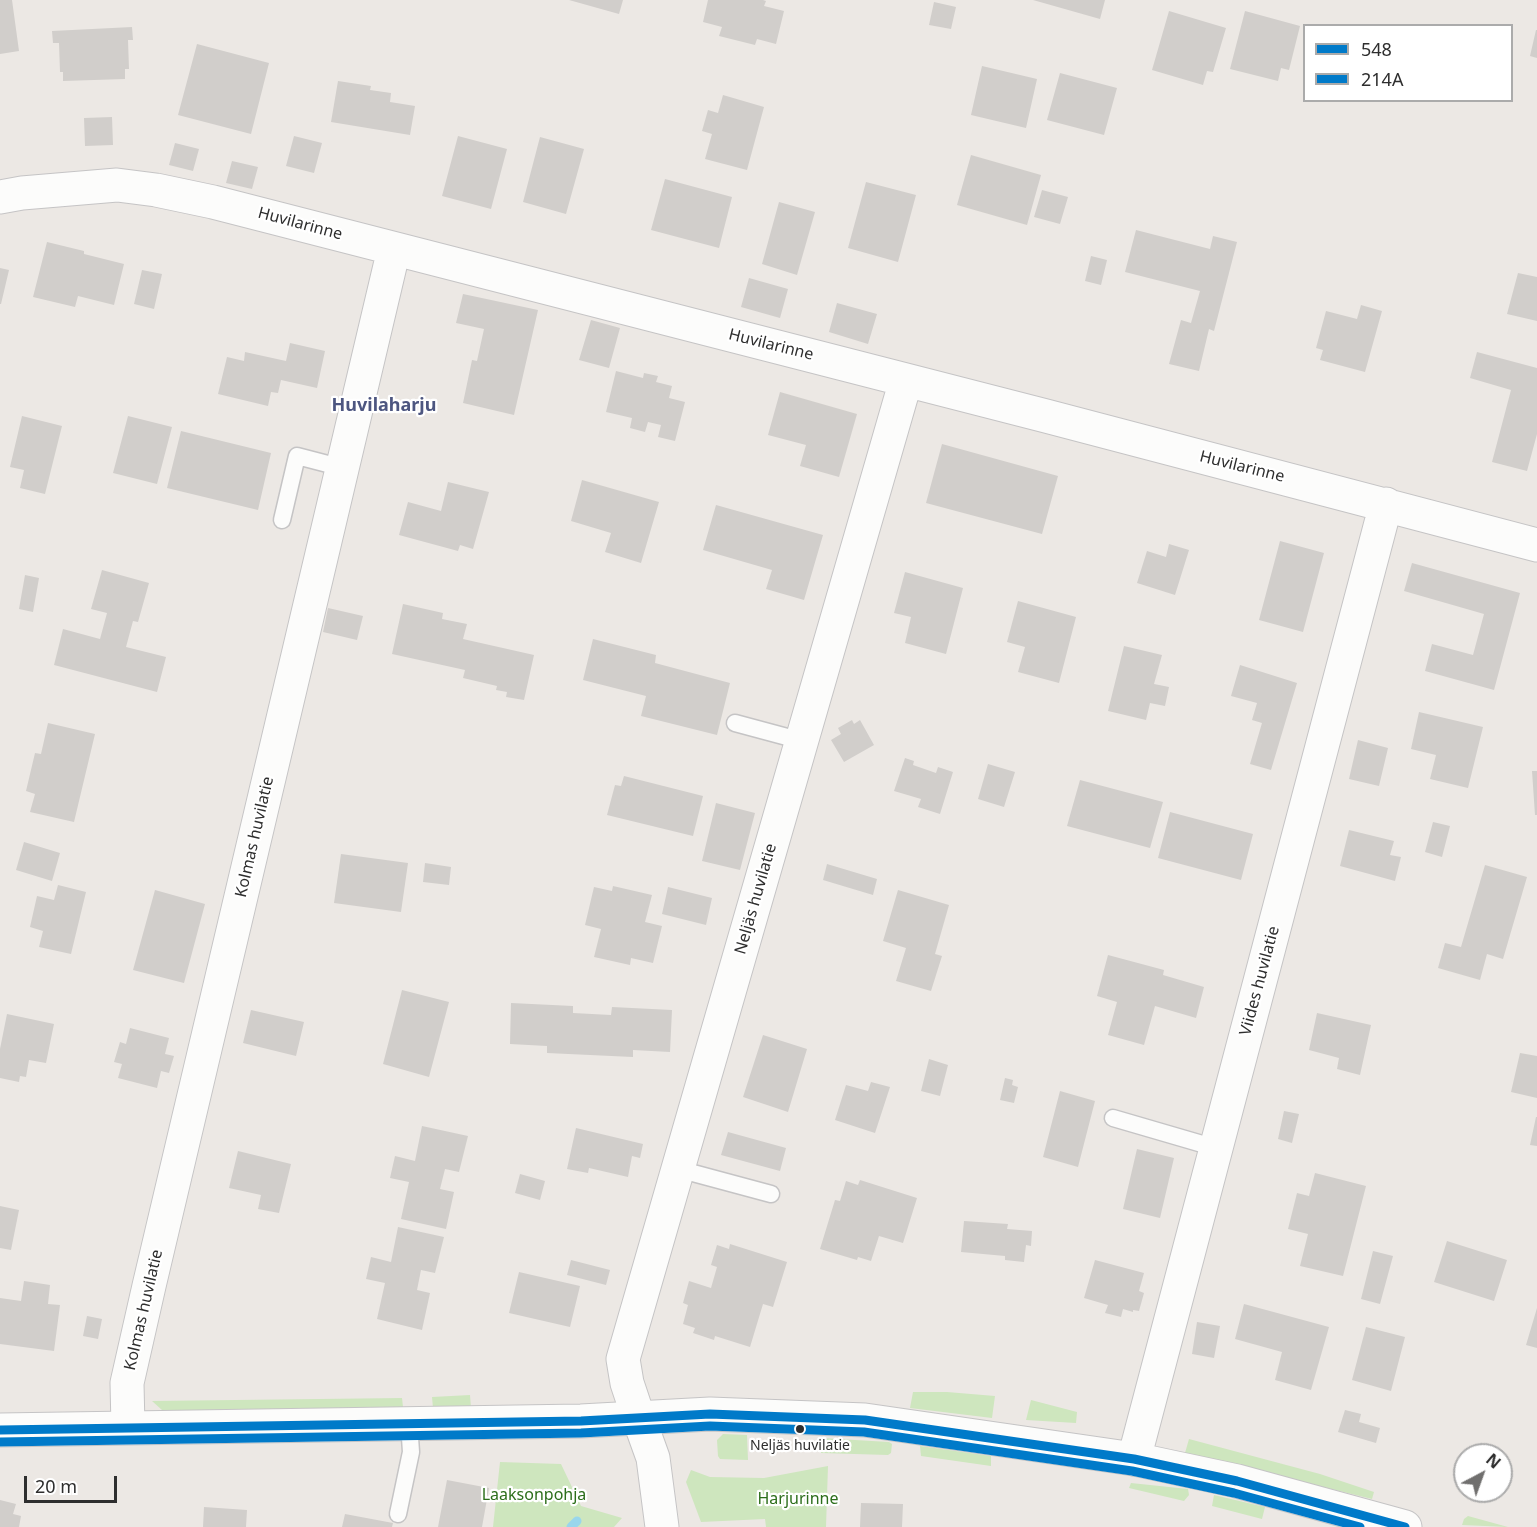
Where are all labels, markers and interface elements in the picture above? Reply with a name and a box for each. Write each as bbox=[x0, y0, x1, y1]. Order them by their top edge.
legend bbox=[1303, 24, 1513, 102]
text: 548 bbox=[1361, 37, 1392, 61]
text: 214A bbox=[1361, 67, 1403, 91]
street label: Huvilarinne bbox=[256, 204, 344, 244]
street label: Huvilarinne bbox=[727, 325, 815, 365]
district label: Huvilaharju bbox=[332, 395, 436, 417]
street label: Huvilarinne bbox=[1198, 447, 1286, 487]
street label: Kolmas huvilatie bbox=[232, 775, 278, 899]
street label: Neljäs huvilatie bbox=[731, 841, 781, 957]
street label: Viides huvilatie bbox=[1236, 924, 1284, 1038]
street label: Kolmas huvilatie bbox=[121, 1248, 167, 1372]
marker: Neljäs huvilatie bbox=[794, 1423, 806, 1435]
place label: Neljäs huvilatie bbox=[750, 1438, 850, 1454]
north arrow bbox=[1453, 1443, 1513, 1503]
text: N bbox=[1481, 1448, 1506, 1473]
scale bar bbox=[27, 1464, 120, 1502]
text: 20 m bbox=[35, 1474, 77, 1498]
park label: Laaksonpohja bbox=[482, 1485, 586, 1505]
park label: Harjurinne bbox=[758, 1489, 838, 1509]

